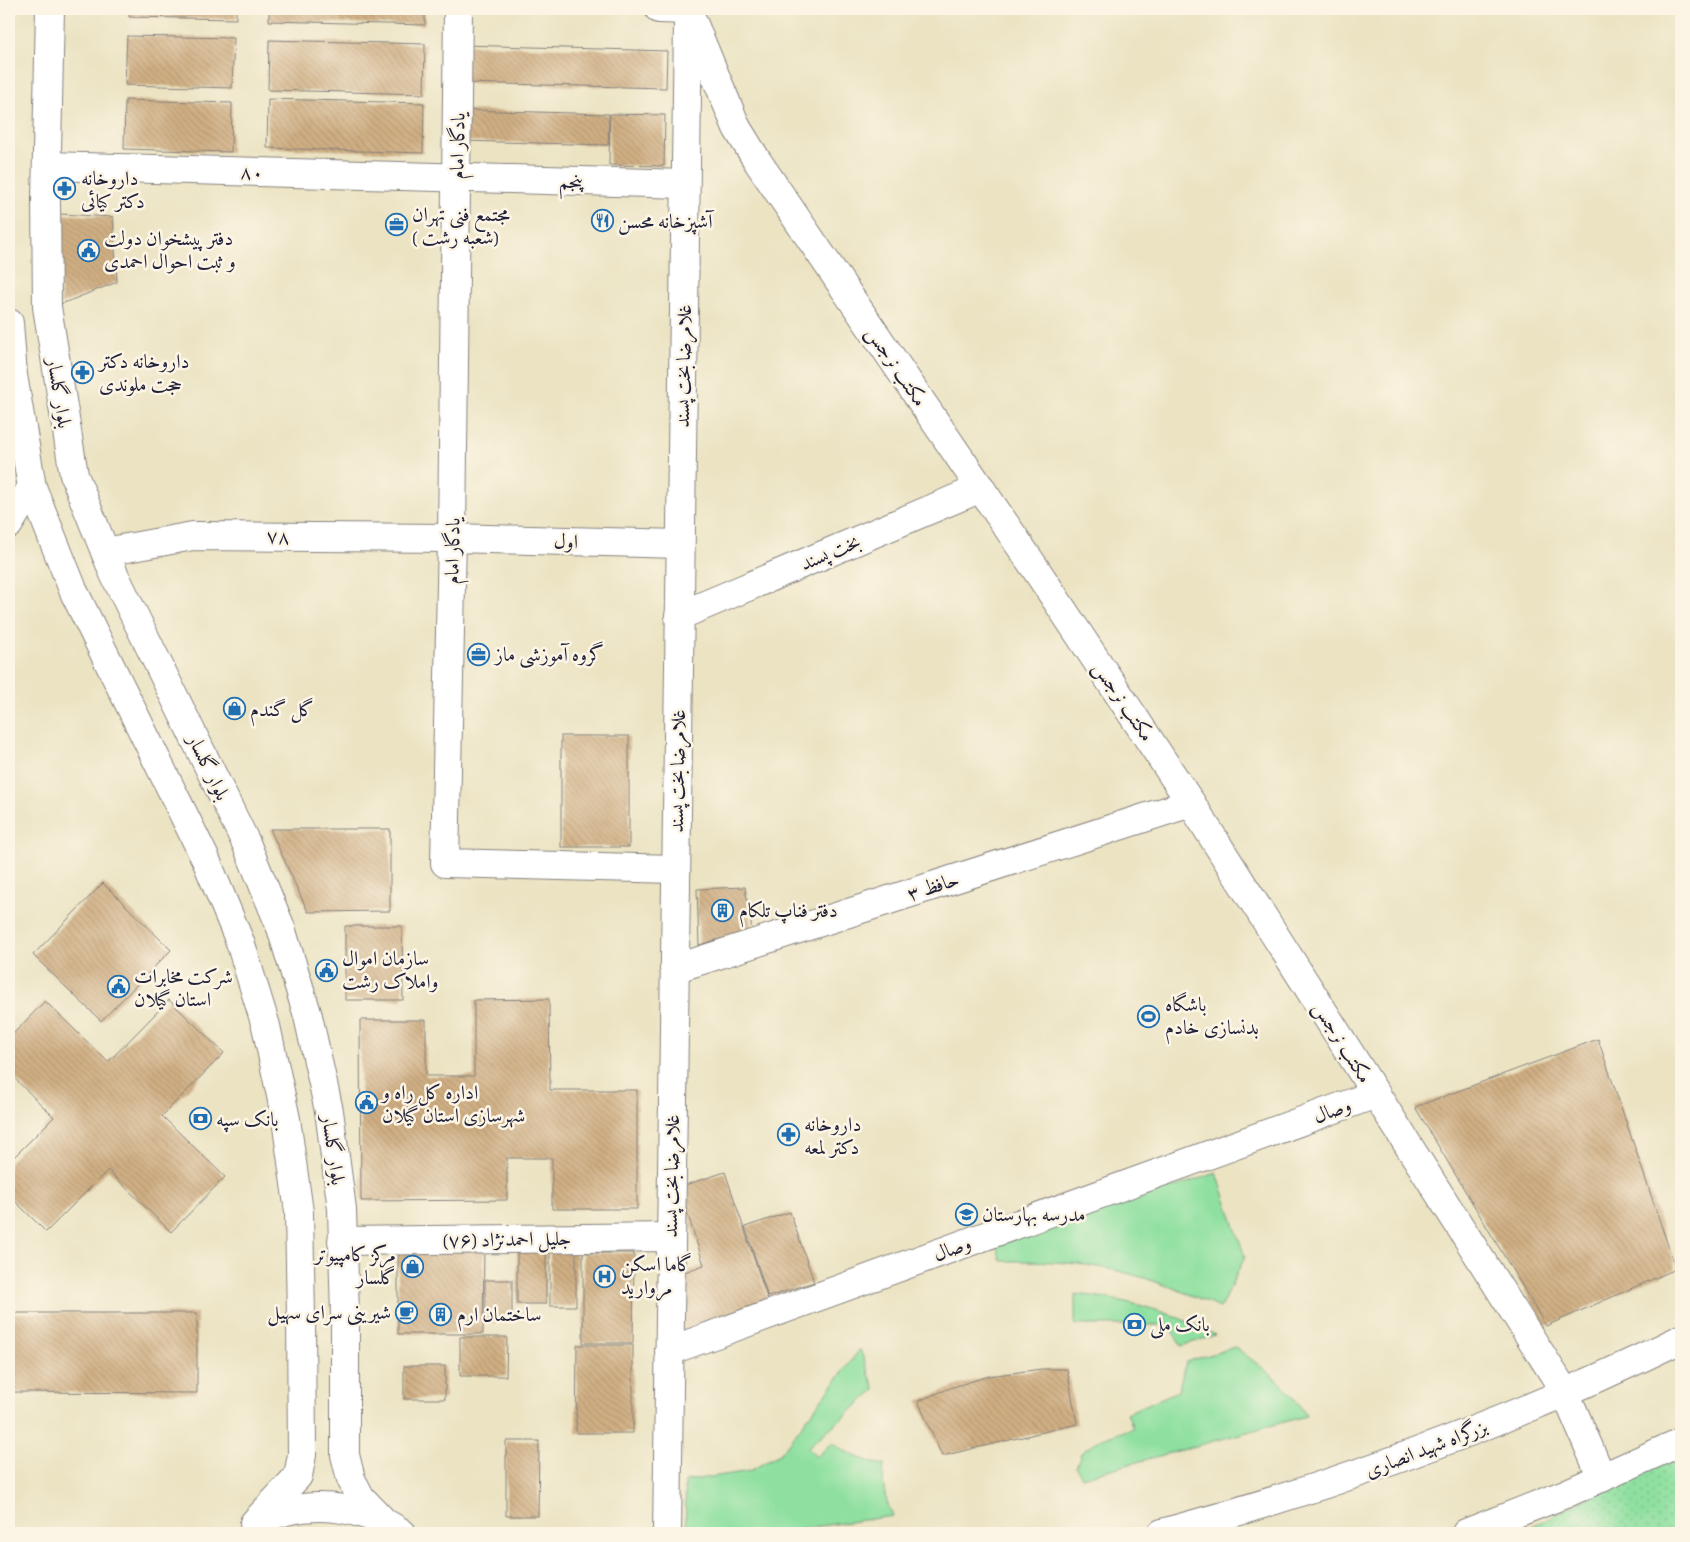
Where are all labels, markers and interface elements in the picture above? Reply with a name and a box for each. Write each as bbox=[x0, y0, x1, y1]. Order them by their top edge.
street label: یادگار امام bbox=[443, 111, 476, 180]
street label: ۸۰ bbox=[240, 159, 264, 186]
place label: داروخانه دکتر کیائی bbox=[81, 165, 145, 215]
street label: پنجم bbox=[558, 168, 585, 200]
pharmacy icon: داروخانه دکتر کیائی bbox=[53, 177, 77, 201]
place label: مجتمع فنی تهران ( شعبه رشت) bbox=[412, 201, 510, 251]
place label: آشپزخانه محسن bbox=[618, 208, 715, 235]
restaurant icon: آشپزخانه محسن bbox=[590, 209, 614, 233]
office icon: مجتمع فنی تهران ( شعبه رشت) bbox=[384, 213, 408, 237]
place label: دفتر پیشخوان دولت و ثبت احوال احمدی bbox=[104, 225, 236, 275]
public building icon: دفتر پیشخوان دولت و ثبت احوال احمدی bbox=[76, 238, 100, 262]
street label: غلامرضا بخت پسند bbox=[669, 304, 698, 428]
street label: مکتب نرجس bbox=[860, 321, 933, 412]
place label: داروخانه دکتر حجت ملوندی bbox=[97, 348, 190, 398]
street label: بلوار گلسار bbox=[40, 354, 78, 430]
pharmacy icon: داروخانه دکتر حجت ملوندی bbox=[71, 360, 95, 384]
street label: یادگار امام bbox=[438, 516, 471, 585]
street label: ۷۸ bbox=[266, 523, 290, 550]
street label: اول bbox=[553, 528, 579, 555]
street label: بخت پسند bbox=[796, 528, 864, 577]
place label: گروه آموزشی ماز bbox=[493, 641, 604, 669]
office icon: گروه آموزشی ماز bbox=[467, 642, 491, 666]
street label: مکتب نرجس bbox=[1087, 656, 1160, 747]
place label: گل گندم bbox=[250, 696, 314, 727]
shop icon: گل گندم bbox=[222, 697, 246, 721]
street label: غلامرضا بخت پسند bbox=[663, 709, 692, 833]
street label: بلوار گلسار bbox=[180, 728, 236, 805]
street label: حافظ ۳ bbox=[904, 865, 963, 908]
place label: دفتر فناپ تلکام bbox=[739, 897, 838, 928]
building icon: دفتر فناپ تلکام bbox=[711, 898, 735, 922]
place label: سازمان اموال واملاک رشت bbox=[342, 945, 439, 995]
public building icon: سازمان اموال واملاک رشت bbox=[314, 958, 338, 982]
place label: شرکت مخابرات استان گیلان bbox=[134, 963, 233, 1013]
public building icon: شرکت مخابرات استان گیلان bbox=[106, 975, 130, 999]
place label: باشگاه بدنسازی خادم bbox=[1165, 991, 1259, 1045]
street label: مکتب نرجس bbox=[1307, 996, 1378, 1088]
sports icon: باشگاه بدنسازی خادم bbox=[1137, 1004, 1161, 1028]
place label: اداره کل راه و شهرسازی استان گیلان bbox=[380, 1079, 525, 1129]
public building icon: اداره کل راه و شهرسازی استان گیلان bbox=[354, 1091, 378, 1115]
street label: وصال bbox=[1309, 1091, 1355, 1130]
place label: بانک سپه bbox=[216, 1106, 279, 1133]
bank icon: بانک سپه bbox=[188, 1107, 212, 1131]
street label: بلوار گلسار bbox=[315, 1111, 352, 1187]
place label: داروخانه دکتر لمعه bbox=[804, 1111, 861, 1161]
street label: غلامرضا بخت پسند bbox=[657, 1114, 686, 1238]
pharmacy icon: داروخانه دکتر لمعه bbox=[776, 1123, 800, 1147]
place label: مدرسه بهارستان bbox=[982, 1201, 1086, 1228]
school or university icon: مدرسه بهارستان bbox=[954, 1202, 978, 1226]
street label: جلیل احمدنژاد (۷۶) bbox=[442, 1225, 572, 1255]
street label: وصال bbox=[929, 1229, 975, 1268]
place label: مرکز کامپیوتر گلسار bbox=[313, 1241, 396, 1291]
place label: گاما اسکن مروارید bbox=[621, 1251, 693, 1301]
shop icon: مرکز کامپیوتر گلسار bbox=[400, 1254, 424, 1278]
hospital icon: گاما اسکن مروارید bbox=[593, 1264, 617, 1288]
place label: شیرینی سرای سهیل bbox=[267, 1299, 391, 1327]
cafe icon: شیرینی سرای سهیل bbox=[395, 1300, 419, 1324]
place label: ساختمان ارم bbox=[457, 1301, 542, 1332]
building icon: ساختمان ارم bbox=[429, 1302, 453, 1326]
place label: بانک ملی bbox=[1150, 1311, 1210, 1339]
bank icon: بانک ملی bbox=[1122, 1312, 1146, 1336]
street label: بزرگراه شهید انصاری bbox=[1361, 1413, 1492, 1484]

